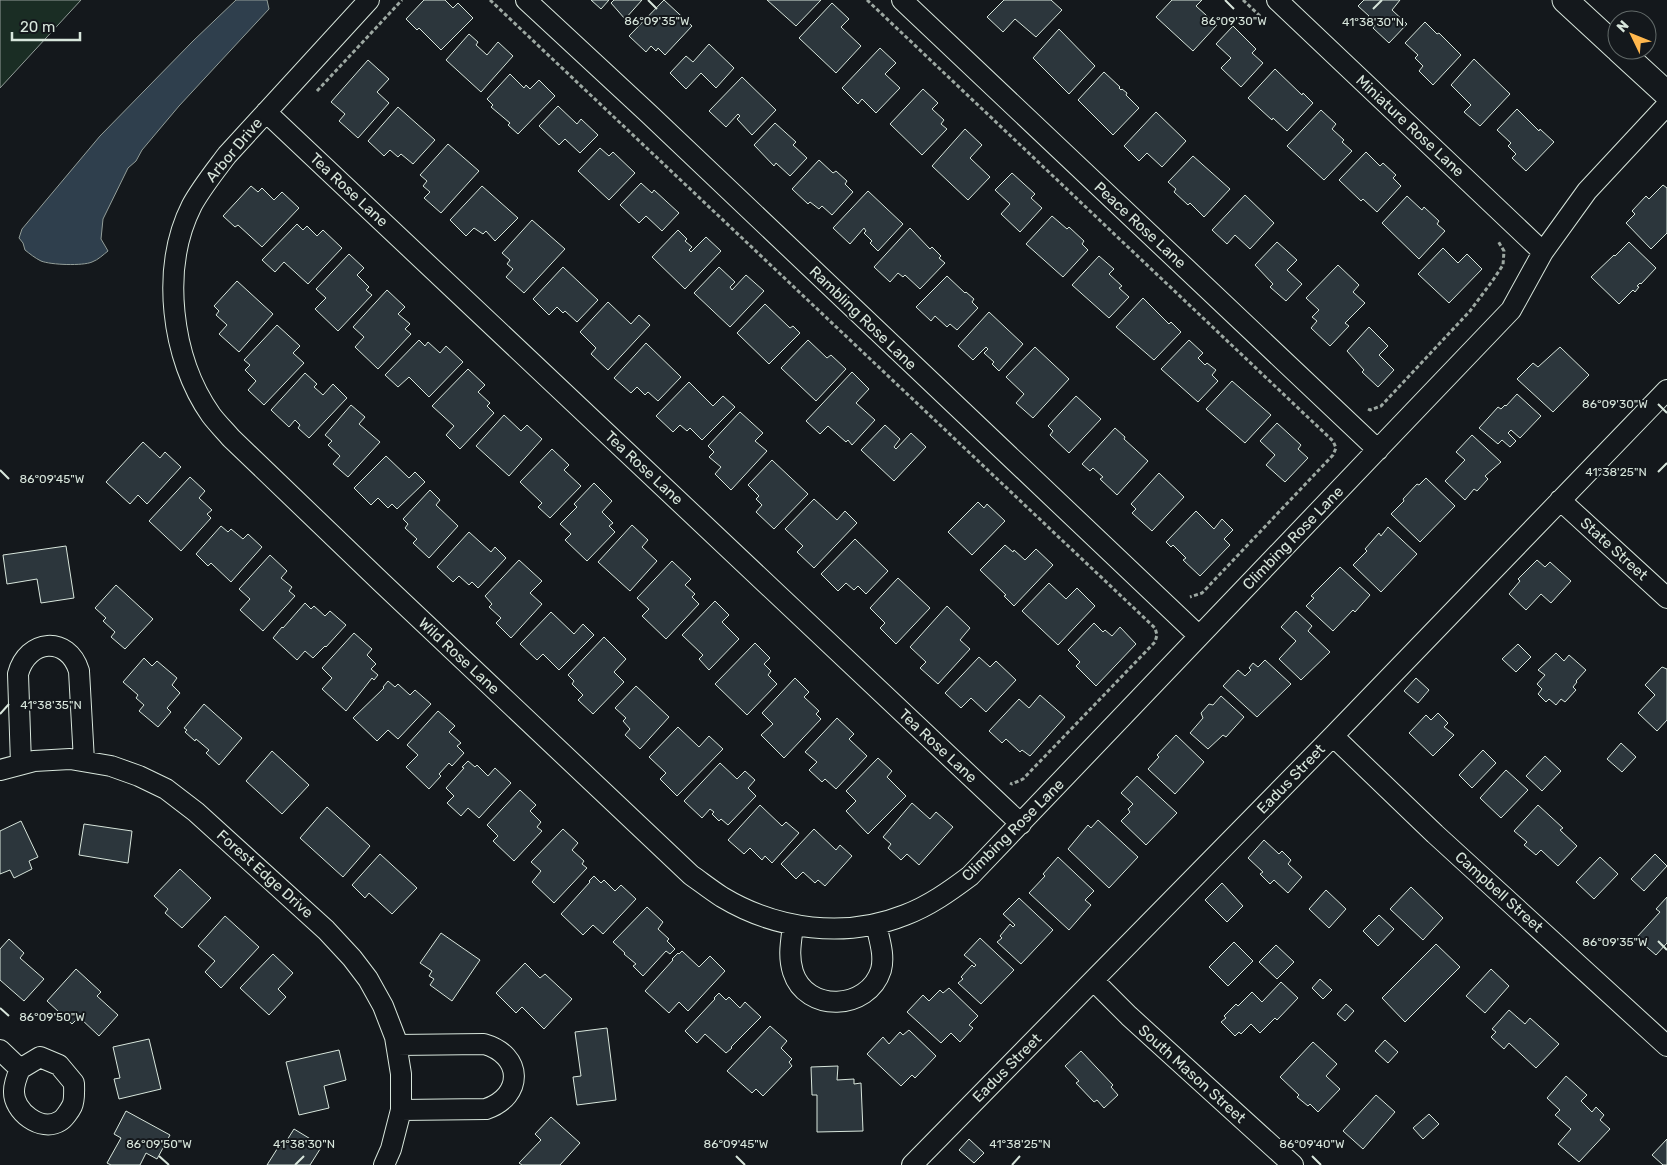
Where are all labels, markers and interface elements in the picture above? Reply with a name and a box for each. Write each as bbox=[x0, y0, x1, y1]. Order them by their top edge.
scale bar bbox=[12, 10, 80, 42]
north arrow bbox=[1607, 10, 1657, 60]
text: 86°09'35"W bbox=[624, 14, 690, 28]
text: 86°09'30"W bbox=[1201, 14, 1267, 28]
text: 41°38'30"N bbox=[1342, 15, 1404, 29]
text: N bbox=[1613, 17, 1633, 36]
text: 20 m bbox=[20, 18, 55, 36]
street label: Miniature Rose Lane bbox=[1352, 71, 1468, 181]
street label: Arbor Drive bbox=[202, 114, 266, 186]
street label: Tea Rose Lane bbox=[306, 149, 392, 231]
street label: Peace Rose Lane bbox=[1090, 178, 1190, 272]
street label: Rambling Rose Lane bbox=[806, 262, 920, 374]
text: 86°09'30"W bbox=[1582, 397, 1648, 411]
street label: Tea Rose Lane bbox=[601, 427, 687, 509]
text: 41°38'25"N bbox=[1585, 465, 1647, 479]
text: 86°09'45"W bbox=[20, 472, 85, 486]
street label: Climbing Rose Lane bbox=[1239, 482, 1347, 594]
street label: State Street bbox=[1576, 514, 1652, 584]
street label: Wild Rose Lane bbox=[415, 614, 503, 698]
text: 41°38'35"N bbox=[20, 698, 82, 712]
street label: Tea Rose Lane bbox=[895, 705, 981, 787]
street label: Eadus Street bbox=[1253, 740, 1329, 818]
street label: Climbing Rose Lane bbox=[958, 775, 1068, 885]
street label: Forest Edge Drive bbox=[213, 826, 317, 922]
street label: Campbell Street bbox=[1451, 848, 1547, 936]
text: 86°09'35"W bbox=[1582, 935, 1648, 949]
text: 86°09'50"W bbox=[19, 1010, 85, 1024]
street label: South Mason Street bbox=[1135, 1021, 1249, 1127]
street label: Eadus Street bbox=[969, 1030, 1045, 1106]
text: 86°09'50"W bbox=[126, 1137, 192, 1151]
text: 41°38'30"N bbox=[273, 1137, 335, 1151]
text: 86°09'45"W bbox=[704, 1137, 769, 1151]
text: 41°38'25"N bbox=[989, 1137, 1051, 1151]
text: 86°09'40"W bbox=[1279, 1137, 1345, 1151]

